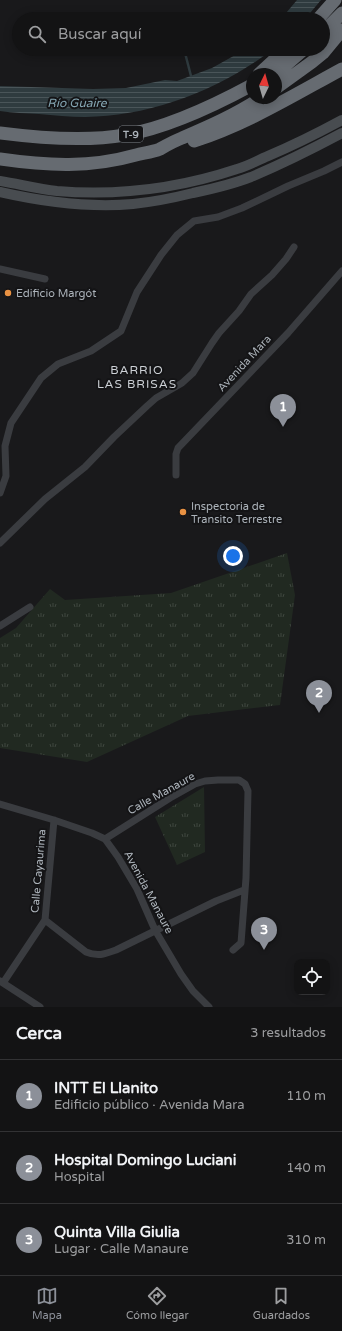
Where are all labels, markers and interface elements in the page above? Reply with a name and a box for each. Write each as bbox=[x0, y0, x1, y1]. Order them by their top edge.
search box bbox=[12, 12, 330, 56]
icon: search bbox=[26, 23, 48, 45]
text: Buscar aquí bbox=[58, 25, 141, 43]
north arrow bbox=[246, 68, 282, 104]
water label: Río Guaire bbox=[47, 96, 108, 110]
road number: T-9 bbox=[119, 126, 143, 142]
place label: Edificio Margót bbox=[16, 287, 96, 300]
marker: Edificio Margót bbox=[3, 288, 13, 298]
street label: Avenida Mara bbox=[215, 332, 274, 394]
district label: BARRIO LAS BRISAS bbox=[97, 363, 177, 391]
pin: 1 bbox=[270, 394, 296, 427]
place label: Inspectoria de Transito Terrestre bbox=[191, 500, 282, 526]
marker: Inspectoria de Transito Terrestre bbox=[178, 507, 188, 517]
your location bbox=[223, 546, 243, 566]
pin: 2 bbox=[306, 680, 332, 713]
street label: Calle Manaure bbox=[125, 770, 197, 817]
street label: Calle Cayaurima bbox=[28, 829, 49, 913]
street label: Avenida Manaure bbox=[121, 849, 176, 936]
pin: 3 bbox=[251, 917, 277, 950]
map controls bbox=[294, 959, 330, 995]
button: locate bbox=[294, 959, 330, 995]
text: Cerca bbox=[16, 1023, 62, 1044]
text: 3 resultados bbox=[250, 1025, 326, 1041]
text: INTT El Llanito bbox=[54, 1079, 158, 1097]
text: 1 bbox=[25, 1088, 33, 1104]
text: 110 m bbox=[286, 1088, 326, 1104]
text: Edificio público · Avenida Mara bbox=[54, 1097, 245, 1113]
text: Hospital Domingo Luciani bbox=[54, 1151, 236, 1169]
text: 2 bbox=[25, 1160, 33, 1176]
text: 140 m bbox=[286, 1160, 326, 1176]
text: Hospital bbox=[54, 1169, 105, 1185]
text: Quinta Villa Giulia bbox=[54, 1223, 180, 1241]
text: 3 bbox=[25, 1232, 33, 1248]
text: 310 m bbox=[286, 1232, 326, 1248]
text: Lugar · Calle Manaure bbox=[54, 1241, 189, 1257]
tab: Mapa bbox=[32, 1285, 62, 1322]
tab: Cómo llegar bbox=[126, 1285, 189, 1322]
tab: Guardados bbox=[253, 1285, 310, 1322]

